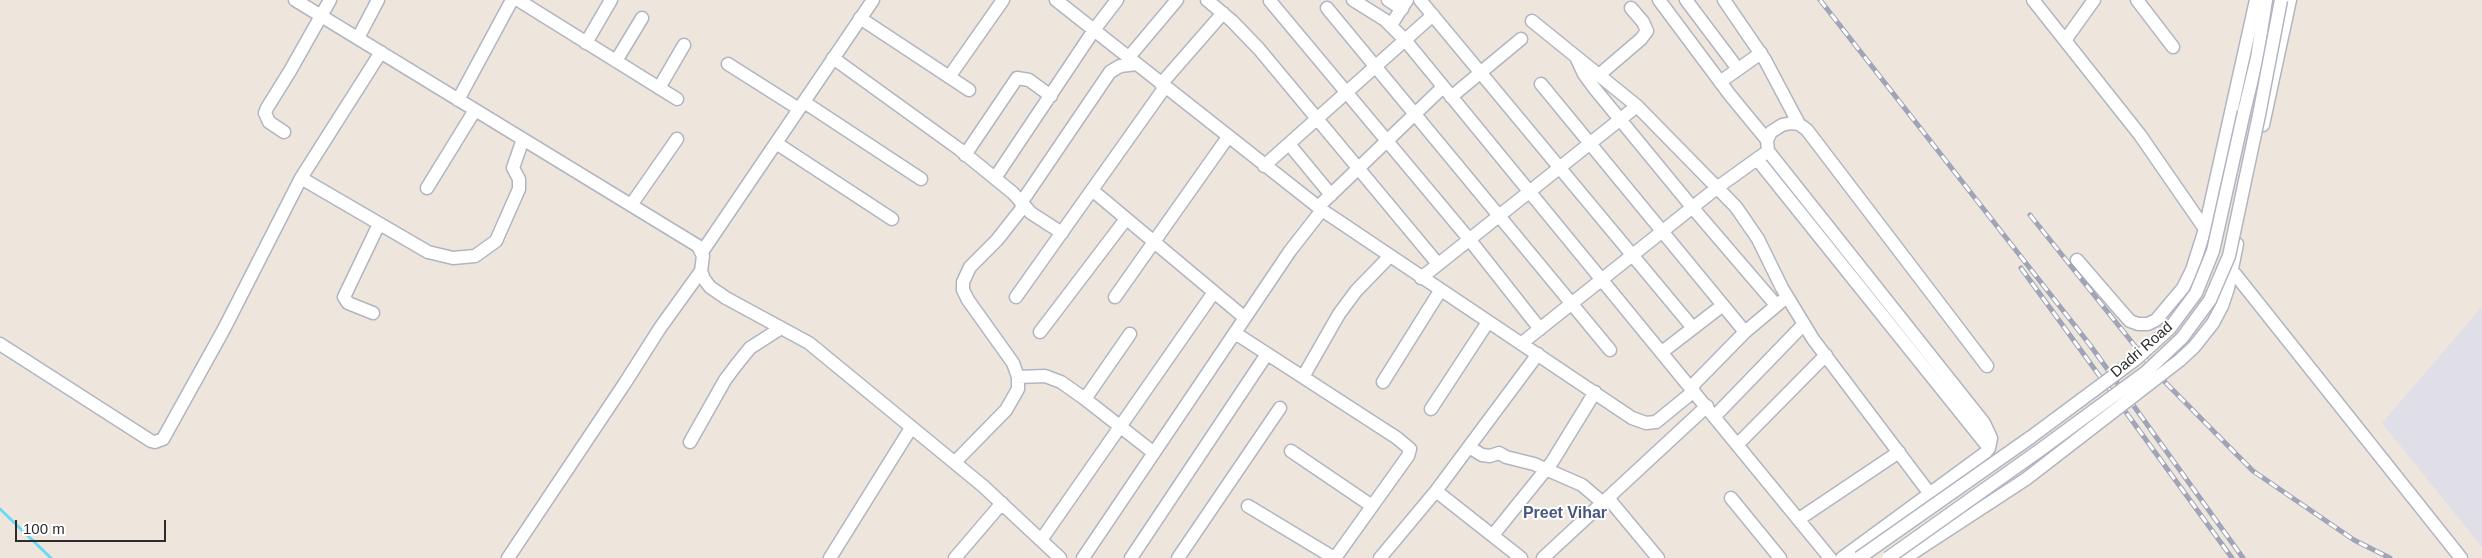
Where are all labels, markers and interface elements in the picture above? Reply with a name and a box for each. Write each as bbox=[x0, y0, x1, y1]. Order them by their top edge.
street label: Dadri Road bbox=[2107, 318, 2177, 382]
district label: Preet Vihar bbox=[1523, 504, 1607, 524]
scale bar bbox=[18, 510, 169, 542]
text: 100 m bbox=[23, 520, 65, 537]

